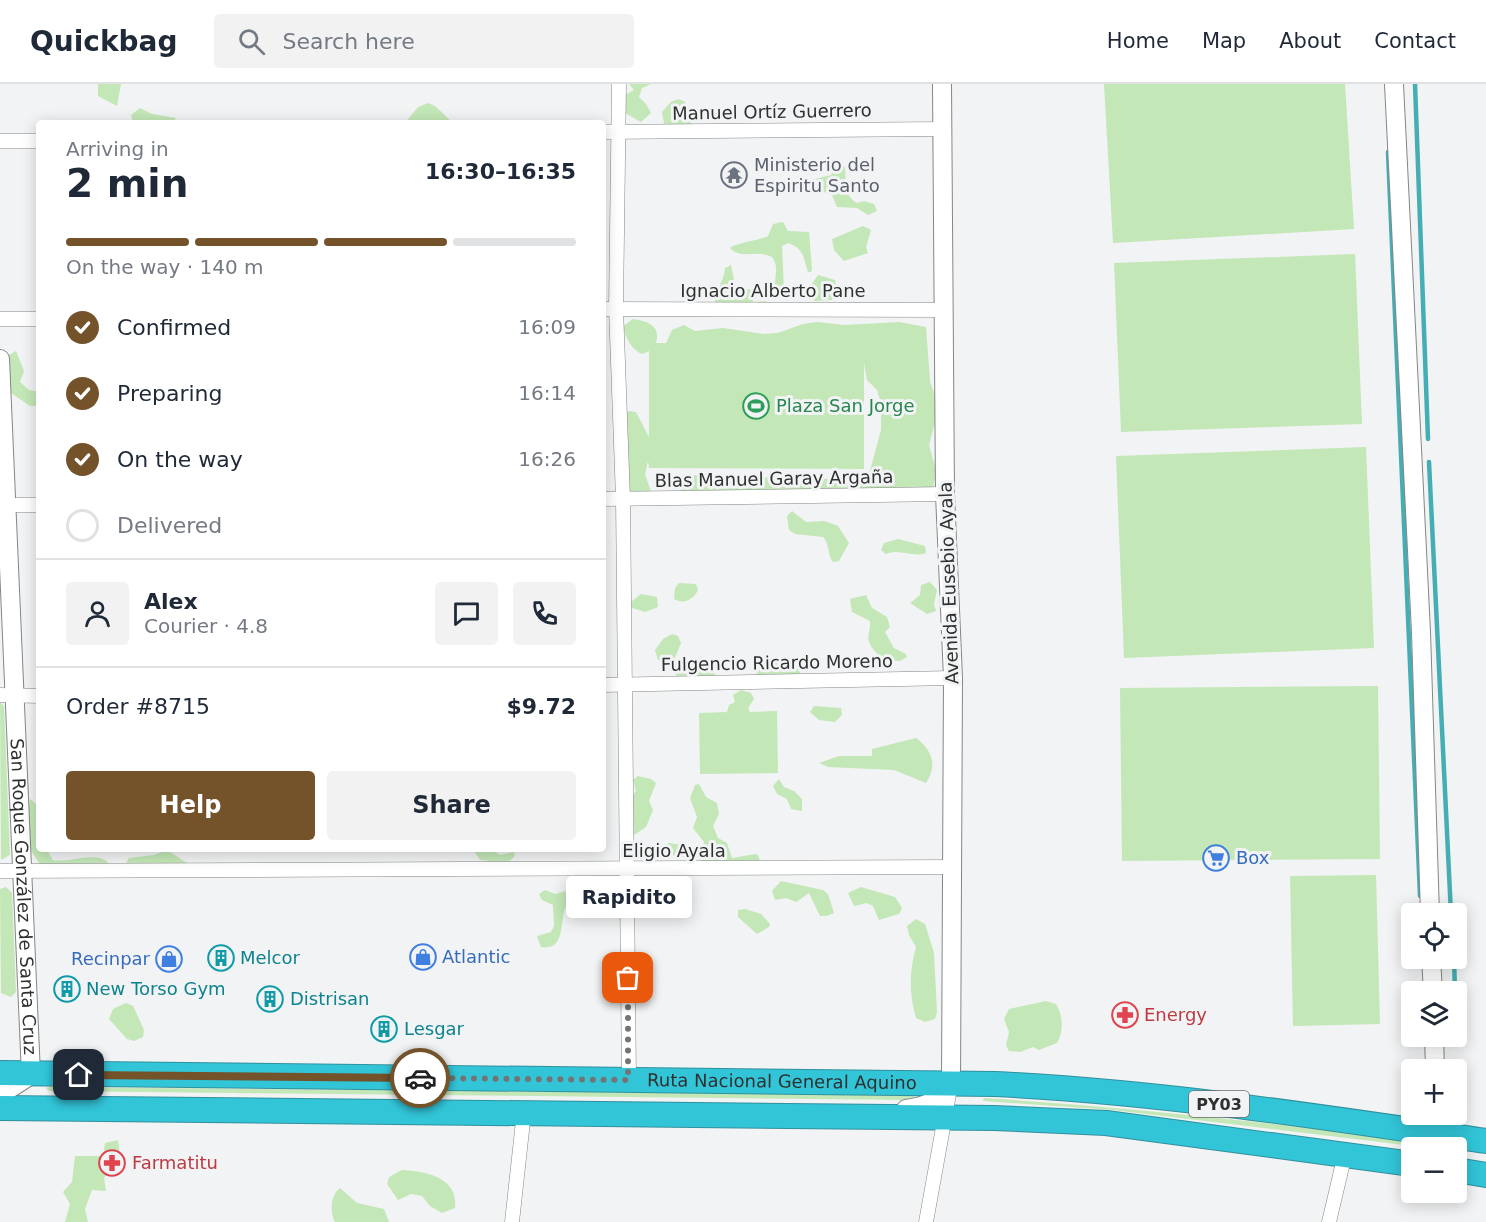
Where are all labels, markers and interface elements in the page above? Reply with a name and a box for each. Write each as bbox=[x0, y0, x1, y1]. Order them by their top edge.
search box bbox=[214, 14, 634, 68]
text: Quickbag bbox=[30, 25, 178, 58]
icon: search bbox=[235, 25, 268, 58]
text: Search here bbox=[283, 29, 415, 54]
text: Home bbox=[1107, 29, 1169, 53]
text: Map bbox=[1202, 29, 1246, 53]
text: About bbox=[1279, 29, 1341, 53]
text: Contact bbox=[1374, 29, 1456, 53]
street label: Manuel Ortíz Guerrero bbox=[672, 99, 872, 124]
text: Arriving in bbox=[66, 137, 169, 161]
place label: Ministerio del Espiritu Santo bbox=[754, 154, 880, 196]
text: 16:30–16:35 bbox=[425, 159, 576, 184]
temple icon: Ministerio del Espiritu Santo bbox=[719, 160, 749, 190]
text: 2 min bbox=[66, 161, 188, 206]
text: On the way · 140 m bbox=[66, 255, 264, 279]
street label: Ignacio Alberto Pane bbox=[680, 280, 866, 301]
icon: check bbox=[66, 311, 99, 344]
text: Confirmed bbox=[117, 315, 231, 340]
text: 16:09 bbox=[518, 315, 576, 339]
icon: check bbox=[66, 377, 99, 410]
text: Preparing bbox=[117, 381, 223, 406]
text: 16:14 bbox=[518, 381, 576, 405]
sports icon: Plaza San Jorge bbox=[741, 391, 771, 421]
place label: Plaza San Jorge bbox=[776, 395, 915, 416]
icon: check bbox=[66, 443, 99, 476]
text: On the way bbox=[117, 447, 243, 472]
text: 16:26 bbox=[518, 447, 576, 471]
street label: Blas Manuel Garay Argaña bbox=[654, 466, 894, 491]
street label: Avenida Eusebio Ayala bbox=[934, 481, 963, 685]
text: Delivered bbox=[117, 513, 222, 538]
button: person bbox=[66, 582, 129, 645]
button: chat bbox=[435, 582, 498, 645]
button: phone bbox=[513, 582, 576, 645]
text: Alex bbox=[144, 589, 198, 614]
text: Courier · 4.8 bbox=[144, 614, 268, 638]
street label: Fulgencio Ricardo Moreno bbox=[661, 650, 893, 675]
text: Order #8715 bbox=[66, 694, 210, 719]
text: $9.72 bbox=[506, 694, 576, 719]
street label: San Roque González de Santa Cruz bbox=[6, 738, 41, 1055]
button: Help bbox=[66, 771, 315, 840]
button: Share bbox=[327, 771, 576, 840]
street label: Eligio Ayala bbox=[622, 840, 726, 861]
supermarket icon: Box bbox=[1201, 843, 1231, 873]
place label: Box bbox=[1236, 847, 1270, 868]
callout: Rapidito bbox=[565, 876, 691, 918]
text: Rapidito bbox=[582, 885, 676, 909]
map controls bbox=[1401, 903, 1467, 1203]
button: locate bbox=[1401, 903, 1467, 969]
shop icon: Atlantic bbox=[408, 942, 438, 972]
building icon: Melcor bbox=[206, 943, 236, 973]
shop icon: Recinpar bbox=[154, 944, 184, 974]
place label: Atlantic bbox=[442, 946, 510, 967]
place label: Melcor bbox=[240, 947, 301, 968]
place label: Recinpar bbox=[71, 948, 151, 969]
pin bbox=[602, 952, 653, 1003]
icon: bag bbox=[611, 961, 644, 994]
building icon: New Torso Gym bbox=[52, 974, 82, 1004]
place label: New Torso Gym bbox=[86, 978, 226, 999]
button: layers bbox=[1401, 981, 1467, 1047]
building icon: Distrisan bbox=[255, 984, 285, 1014]
place label: Distrisan bbox=[290, 988, 370, 1009]
pharmacy icon: Energy bbox=[1110, 1000, 1140, 1030]
place label: Energy bbox=[1144, 1004, 1207, 1025]
building icon: Lesgar bbox=[369, 1014, 399, 1044]
place label: Lesgar bbox=[404, 1018, 465, 1039]
courier bbox=[390, 1048, 450, 1108]
pin bbox=[53, 1049, 104, 1100]
icon: home bbox=[62, 1058, 95, 1091]
button: + bbox=[1401, 1059, 1467, 1125]
icon: car bbox=[404, 1062, 437, 1095]
street label: Ruta Nacional General Aquino bbox=[647, 1069, 917, 1093]
road number: PY03 bbox=[1189, 1091, 1249, 1117]
button: − bbox=[1401, 1137, 1467, 1203]
pharmacy icon: Farmatitu bbox=[97, 1148, 127, 1178]
place label: Farmatitu bbox=[132, 1152, 218, 1173]

